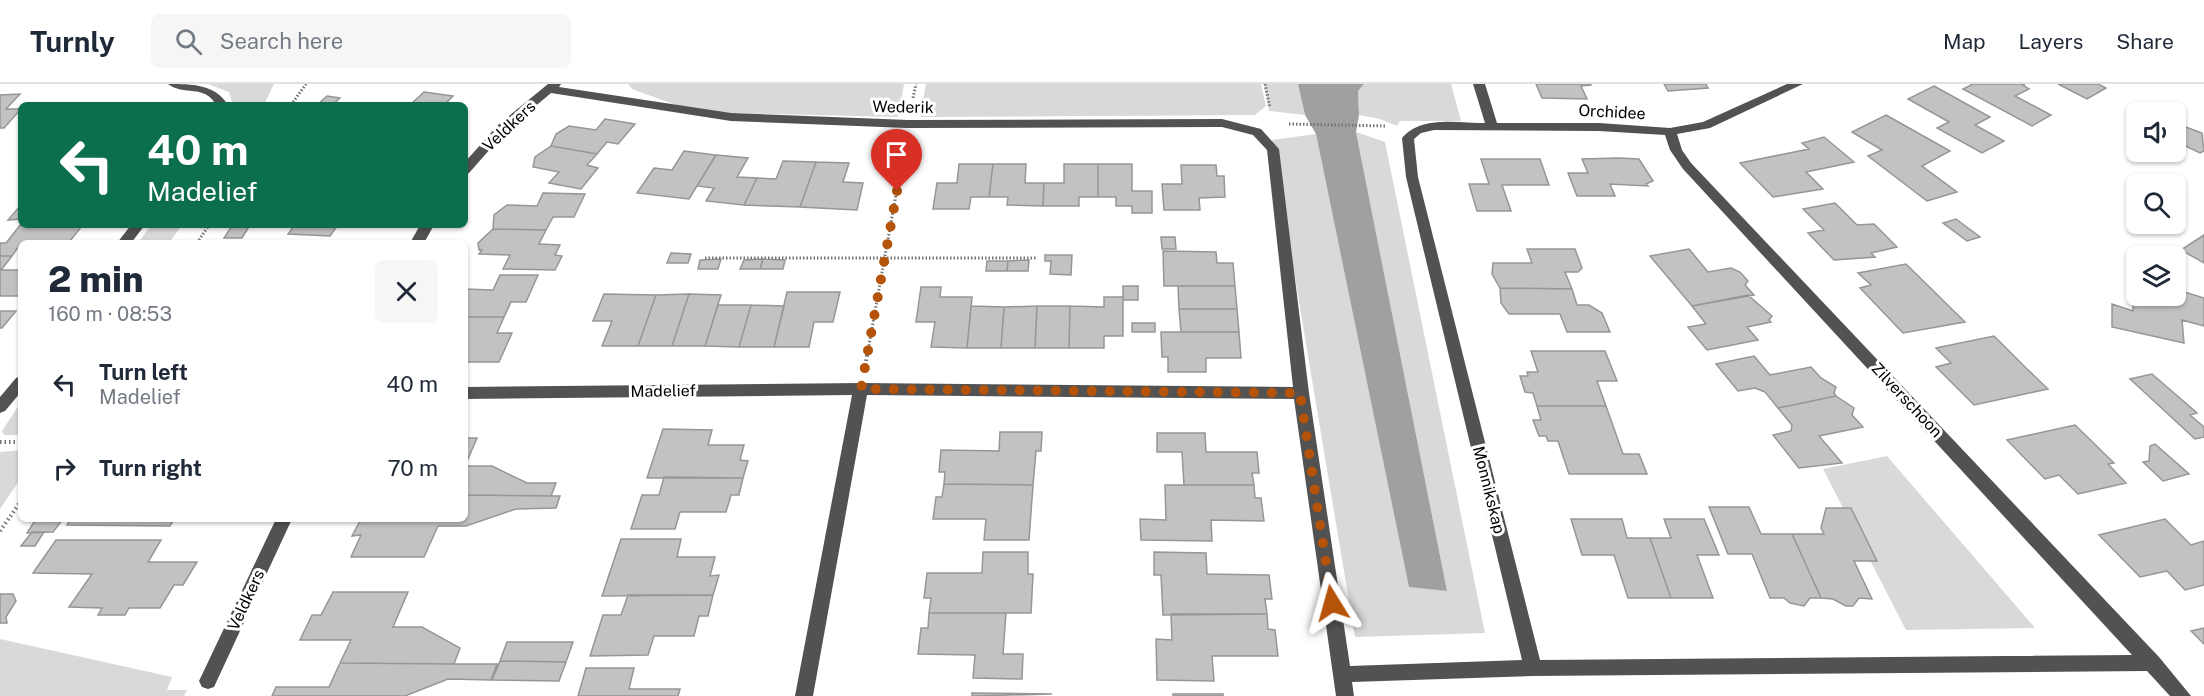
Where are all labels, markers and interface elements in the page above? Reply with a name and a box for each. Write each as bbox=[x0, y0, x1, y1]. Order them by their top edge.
search box bbox=[151, 14, 571, 68]
text: Turnly bbox=[30, 25, 115, 58]
icon: search bbox=[172, 25, 205, 58]
text: Search here bbox=[220, 28, 343, 54]
text: Map bbox=[1943, 29, 1986, 54]
text: Layers bbox=[2019, 29, 2083, 54]
text: Share bbox=[2116, 29, 2174, 54]
street label: Veldkers bbox=[479, 97, 539, 155]
street label: Wederik bbox=[872, 97, 934, 117]
street label: Orchidee bbox=[1578, 101, 1646, 123]
map controls bbox=[2126, 102, 2186, 306]
button: sound bbox=[2126, 102, 2186, 162]
text: 40 m bbox=[147, 125, 249, 174]
icon: left bbox=[48, 126, 126, 204]
pin bbox=[871, 129, 922, 191]
icon: arrive bbox=[880, 138, 913, 171]
button: search bbox=[2126, 174, 2186, 234]
text: Madelief bbox=[147, 175, 257, 207]
button: layers bbox=[2126, 246, 2186, 306]
text: 2 min bbox=[48, 258, 144, 300]
button: close bbox=[375, 260, 438, 323]
text: 160 m · 08:53 bbox=[48, 302, 172, 326]
text: Turn left bbox=[99, 359, 188, 385]
street label: Zilverschoon bbox=[1868, 359, 1946, 441]
icon: left bbox=[48, 368, 81, 401]
text: 40 m bbox=[386, 371, 438, 397]
street label: Madelief bbox=[630, 381, 696, 401]
text: Madelief bbox=[99, 385, 181, 409]
street label: Monnikskap bbox=[1469, 444, 1509, 536]
icon: right bbox=[48, 452, 81, 485]
text: Turn right bbox=[99, 455, 202, 481]
text: 70 m bbox=[387, 455, 438, 481]
street label: Veldkers bbox=[224, 566, 268, 634]
position arrow bbox=[1300, 571, 1364, 635]

